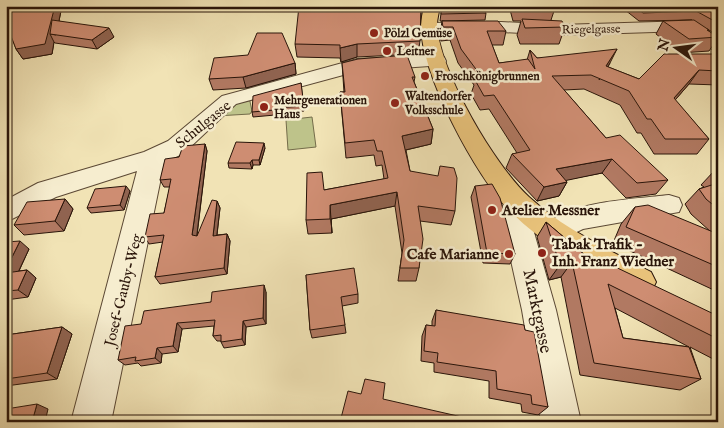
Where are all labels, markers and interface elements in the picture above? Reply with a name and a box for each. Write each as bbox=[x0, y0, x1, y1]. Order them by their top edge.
street label: Riegelgasse bbox=[562, 21, 621, 38]
north arrow bbox=[652, 22, 702, 72]
place label: Pölzl Gemüse bbox=[384, 26, 453, 41]
marker: Pölzl Gemüse bbox=[368, 27, 380, 39]
text: N bbox=[654, 37, 675, 54]
place label: Leitner bbox=[396, 44, 435, 59]
marker: Leitner bbox=[381, 45, 393, 57]
place label: Froschkönigbrunnen bbox=[435, 69, 540, 85]
marker: Froschkönigbrunnen bbox=[419, 70, 431, 82]
place label: Waltendorfer Volksschule bbox=[404, 89, 472, 118]
place label: Mehrgenerationen Haus bbox=[274, 93, 368, 122]
street label: Schulgasse bbox=[172, 96, 235, 153]
marker: Waltendorfer Volksschule bbox=[389, 97, 401, 109]
marker: Mehrgenerationen Haus bbox=[258, 101, 270, 113]
place label: Atelier Messner bbox=[501, 201, 600, 220]
marker: Atelier Messner bbox=[486, 204, 498, 216]
street label: Josef-Gauby-Weg bbox=[100, 231, 147, 350]
place label: Tabak Trafik - Inh. Franz Wiedner bbox=[551, 235, 674, 271]
place label: Cafe Marianne bbox=[407, 245, 499, 264]
marker: Tabak Trafik - Inh. Franz Wiedner bbox=[536, 247, 548, 259]
marker: Cafe Marianne bbox=[503, 248, 515, 260]
street label: Marktgasse bbox=[516, 267, 557, 356]

